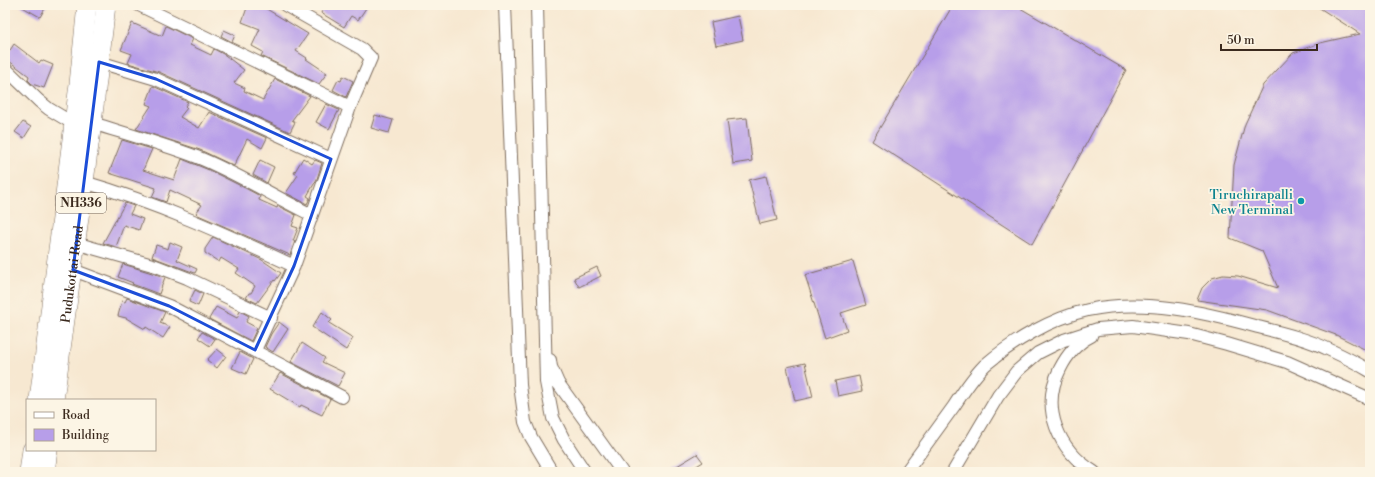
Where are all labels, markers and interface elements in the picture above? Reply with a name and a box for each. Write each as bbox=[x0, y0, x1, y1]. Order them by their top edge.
scale bar bbox=[1221, 26, 1317, 52]
text: 50 m bbox=[1227, 33, 1255, 48]
place label: Tiruchirapalli New Terminal bbox=[1210, 187, 1293, 218]
road number: NH336 bbox=[56, 193, 106, 213]
marker: Tiruchirapalli New Terminal bbox=[1296, 196, 1306, 206]
street label: Pudukottai Road bbox=[58, 224, 87, 324]
legend bbox=[26, 399, 156, 451]
text: Road bbox=[62, 408, 90, 423]
text: Building bbox=[61, 428, 110, 443]

